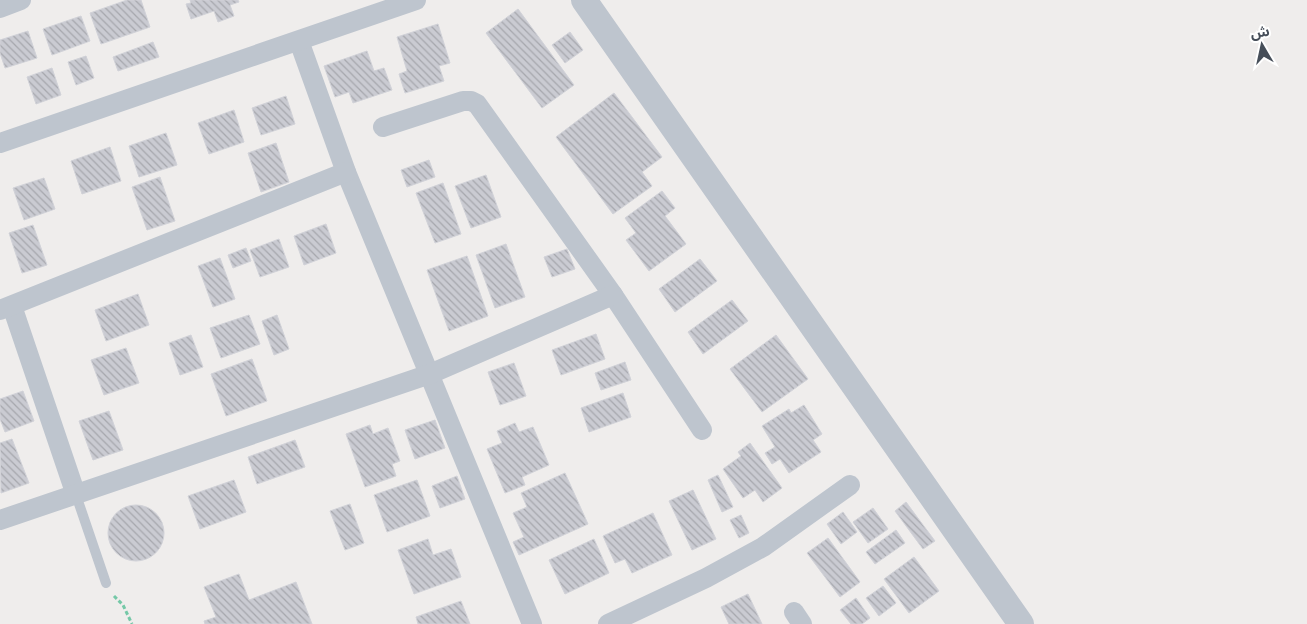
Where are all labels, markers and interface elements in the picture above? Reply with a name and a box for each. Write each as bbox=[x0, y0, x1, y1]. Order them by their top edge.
north arrow bbox=[1237, 20, 1287, 70]
text: ش bbox=[1249, 23, 1271, 42]

